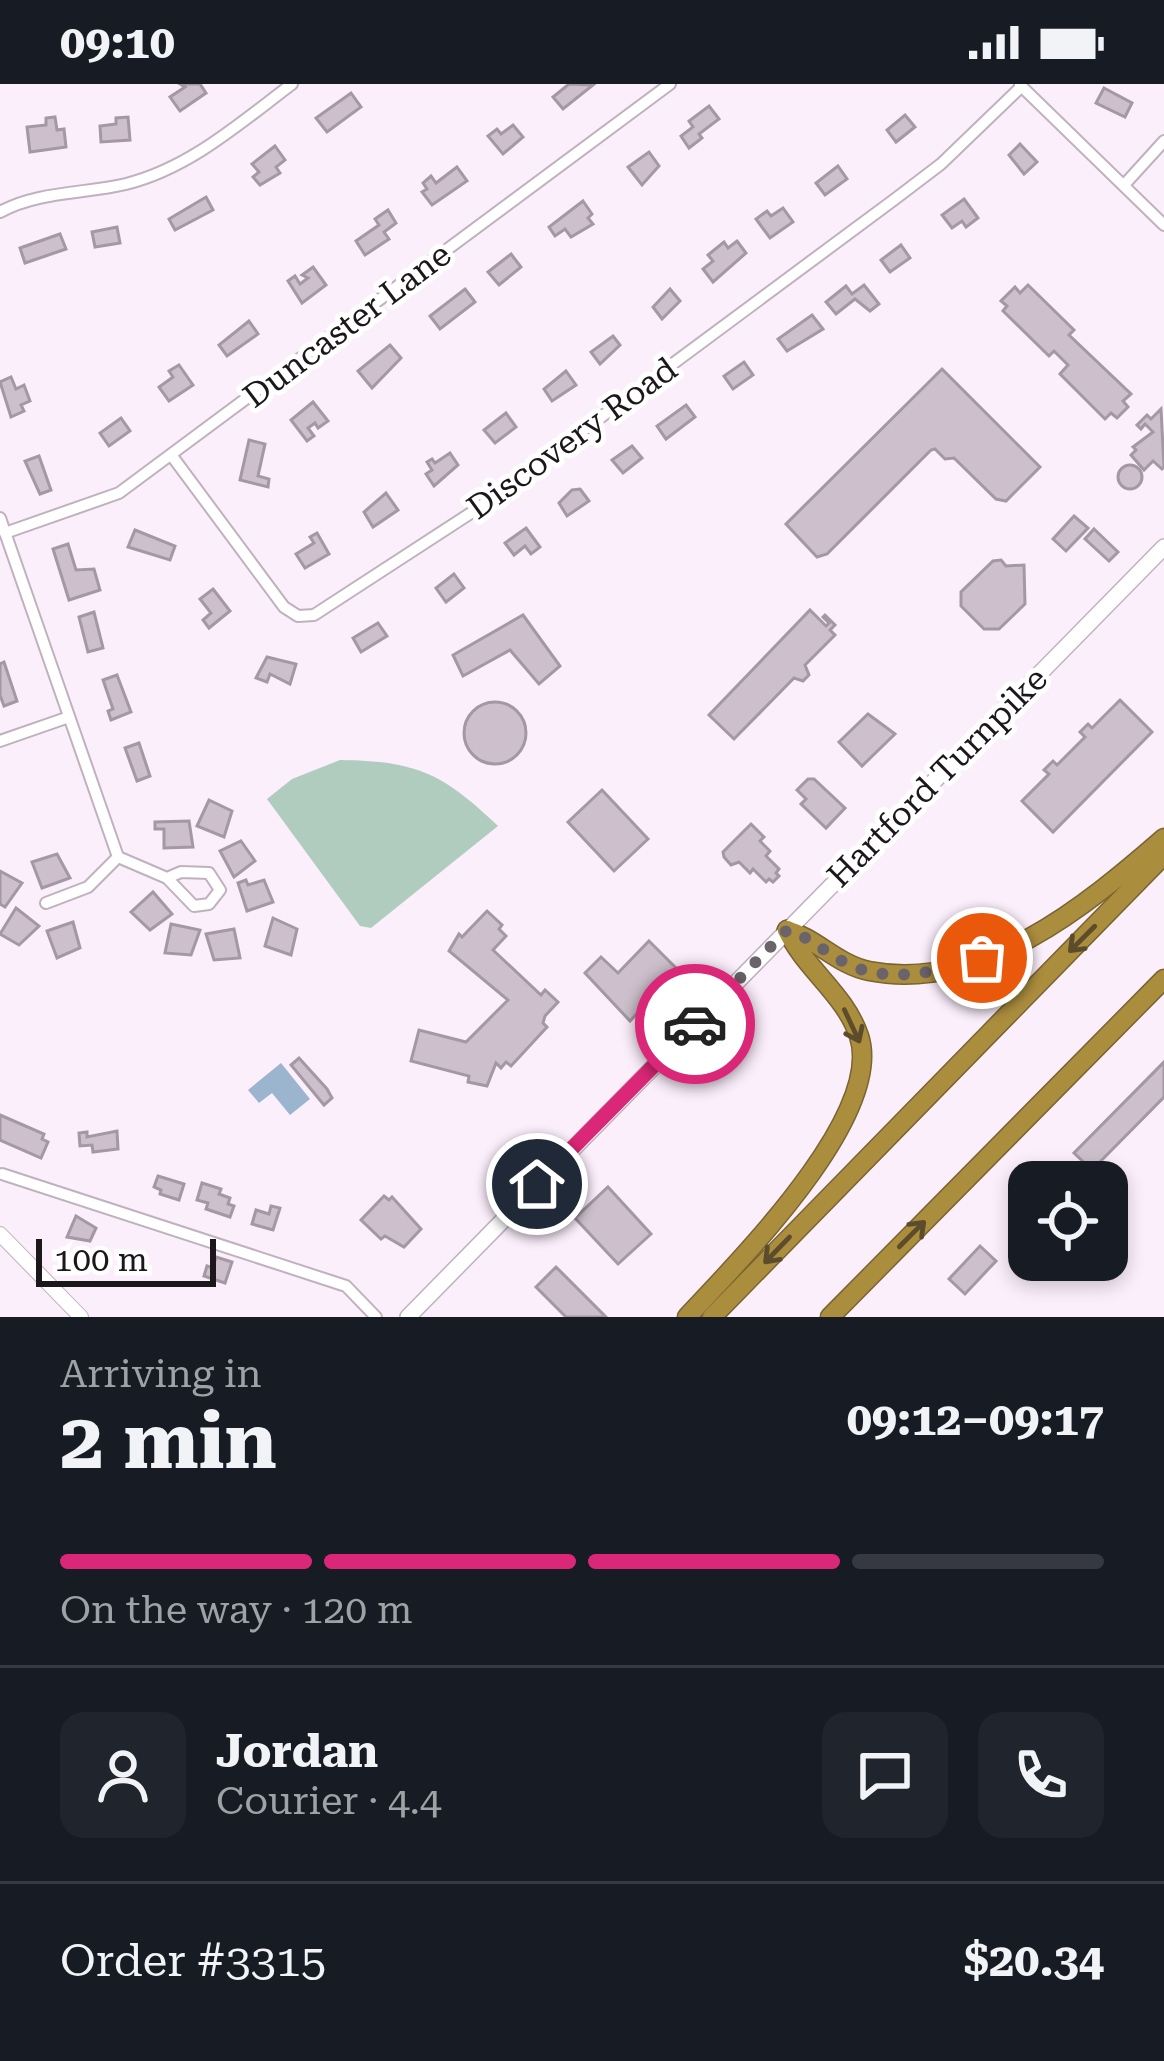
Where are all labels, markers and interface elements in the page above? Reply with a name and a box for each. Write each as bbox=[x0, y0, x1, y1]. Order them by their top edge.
text: 09:10 bbox=[60, 16, 175, 69]
street label: Duncaster Lane bbox=[236, 234, 458, 416]
street label: Discovery Road bbox=[460, 349, 684, 527]
street label: Hartford Turnpike bbox=[819, 659, 1055, 895]
pin bbox=[931, 907, 1033, 1009]
one-way arrow bbox=[1068, 924, 1097, 952]
icon: bag bbox=[949, 925, 1015, 991]
courier bbox=[635, 964, 755, 1084]
icon: car bbox=[662, 991, 728, 1057]
one-way arrow bbox=[842, 1007, 864, 1043]
pin bbox=[486, 1133, 588, 1235]
icon: home bbox=[504, 1151, 570, 1217]
map controls bbox=[1008, 1161, 1128, 1281]
button: locate bbox=[1008, 1161, 1128, 1281]
one-way arrow bbox=[898, 1220, 926, 1249]
scale bar bbox=[36, 1233, 216, 1286]
one-way arrow bbox=[764, 1235, 792, 1264]
text: 100 m bbox=[54, 1240, 148, 1279]
text: Arriving in bbox=[60, 1351, 262, 1397]
text: 09:12–09:17 bbox=[847, 1393, 1104, 1446]
text: 2 min bbox=[60, 1396, 277, 1487]
text: On the way · 120 m bbox=[60, 1587, 412, 1633]
button: person bbox=[60, 1712, 186, 1838]
button: chat bbox=[822, 1712, 948, 1838]
button: phone bbox=[978, 1712, 1104, 1838]
text: Jordan bbox=[216, 1725, 378, 1778]
text: Courier · 4.4 bbox=[216, 1778, 442, 1824]
text: Order #3315 bbox=[60, 1934, 326, 1987]
text: $20.34 bbox=[964, 1934, 1104, 1987]

